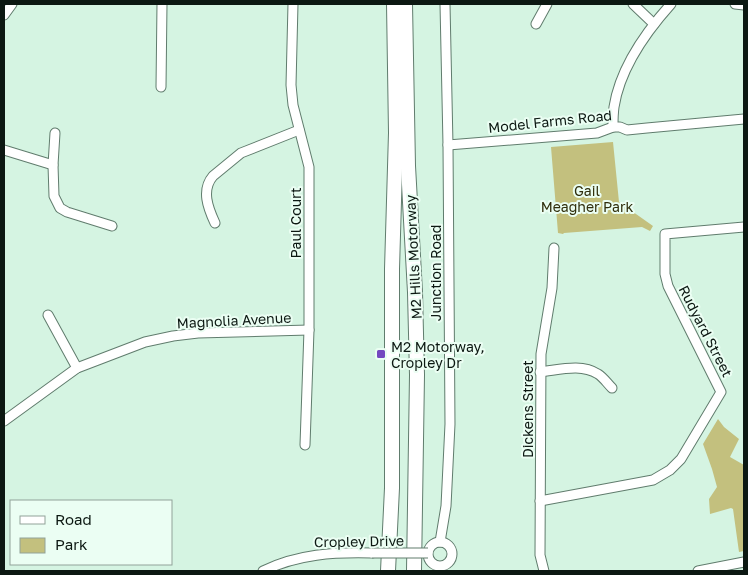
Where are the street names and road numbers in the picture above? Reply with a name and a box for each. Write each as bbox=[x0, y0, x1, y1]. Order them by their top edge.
street label: Model Farms Road bbox=[487, 106, 613, 136]
street label: Paul Court bbox=[287, 187, 304, 259]
street label: M2 Hills Motorway bbox=[401, 194, 425, 320]
street label: Junction Road bbox=[427, 225, 444, 321]
street label: Rudyard Street bbox=[676, 282, 736, 380]
street label: Magnolia Avenue bbox=[176, 309, 292, 331]
street label: Dickens Street bbox=[519, 360, 536, 458]
street label: Cropley Drive bbox=[314, 532, 404, 550]

